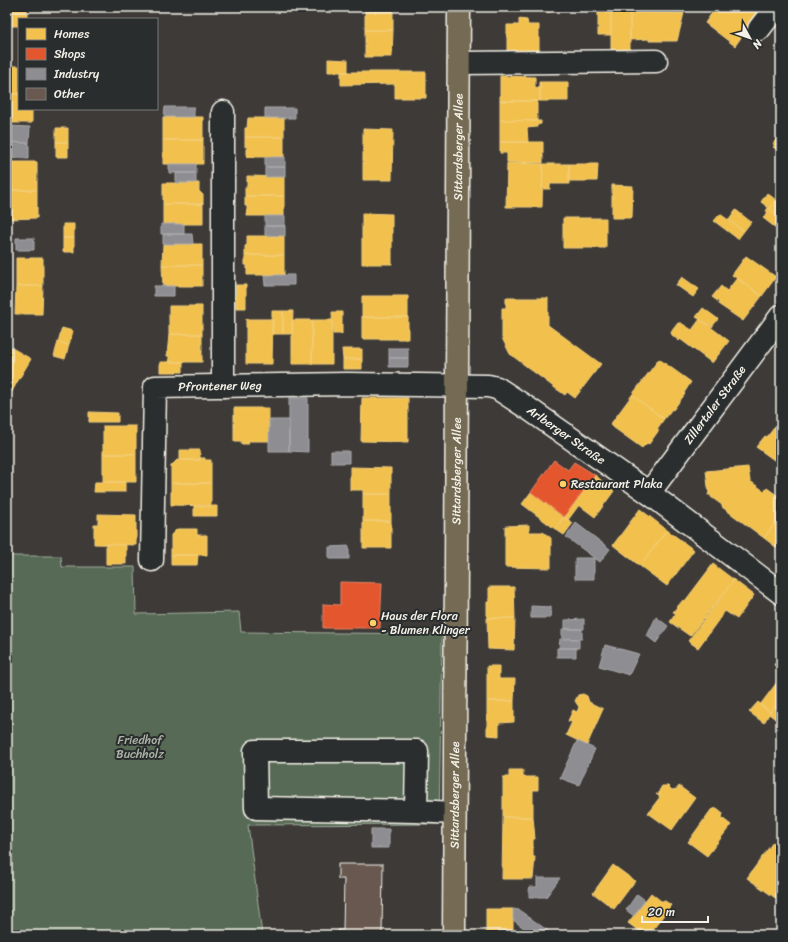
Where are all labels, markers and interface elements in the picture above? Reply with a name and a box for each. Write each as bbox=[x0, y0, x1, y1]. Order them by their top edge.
legend bbox=[18, 18, 158, 110]
north arrow bbox=[730, 18, 770, 58]
text: Homes bbox=[54, 23, 90, 45]
text: N bbox=[747, 34, 768, 53]
text: Shops bbox=[54, 43, 85, 65]
text: Industry bbox=[53, 63, 100, 85]
text: Other bbox=[54, 83, 85, 105]
street label: Sittardsberger Allee bbox=[447, 93, 470, 201]
street label: Zillertaler Straße bbox=[678, 360, 752, 449]
street label: Pfrontener Weg bbox=[178, 374, 262, 398]
street label: Arlberger Straße bbox=[521, 399, 610, 471]
street label: Sittardsberger Allee bbox=[445, 417, 468, 525]
place label: Restaurant Plaka bbox=[571, 473, 663, 495]
marker: Restaurant Plaka bbox=[558, 479, 568, 489]
place label: Haus der Flora - Blumen Klinger bbox=[381, 605, 471, 641]
marker: Haus der Flora - Blumen Klinger bbox=[368, 618, 378, 628]
park label: Friedhof Buchholz bbox=[116, 729, 164, 765]
street label: Sittardsberger Allee bbox=[443, 741, 466, 849]
scale bar bbox=[642, 898, 708, 924]
text: 20 m bbox=[648, 901, 675, 923]

